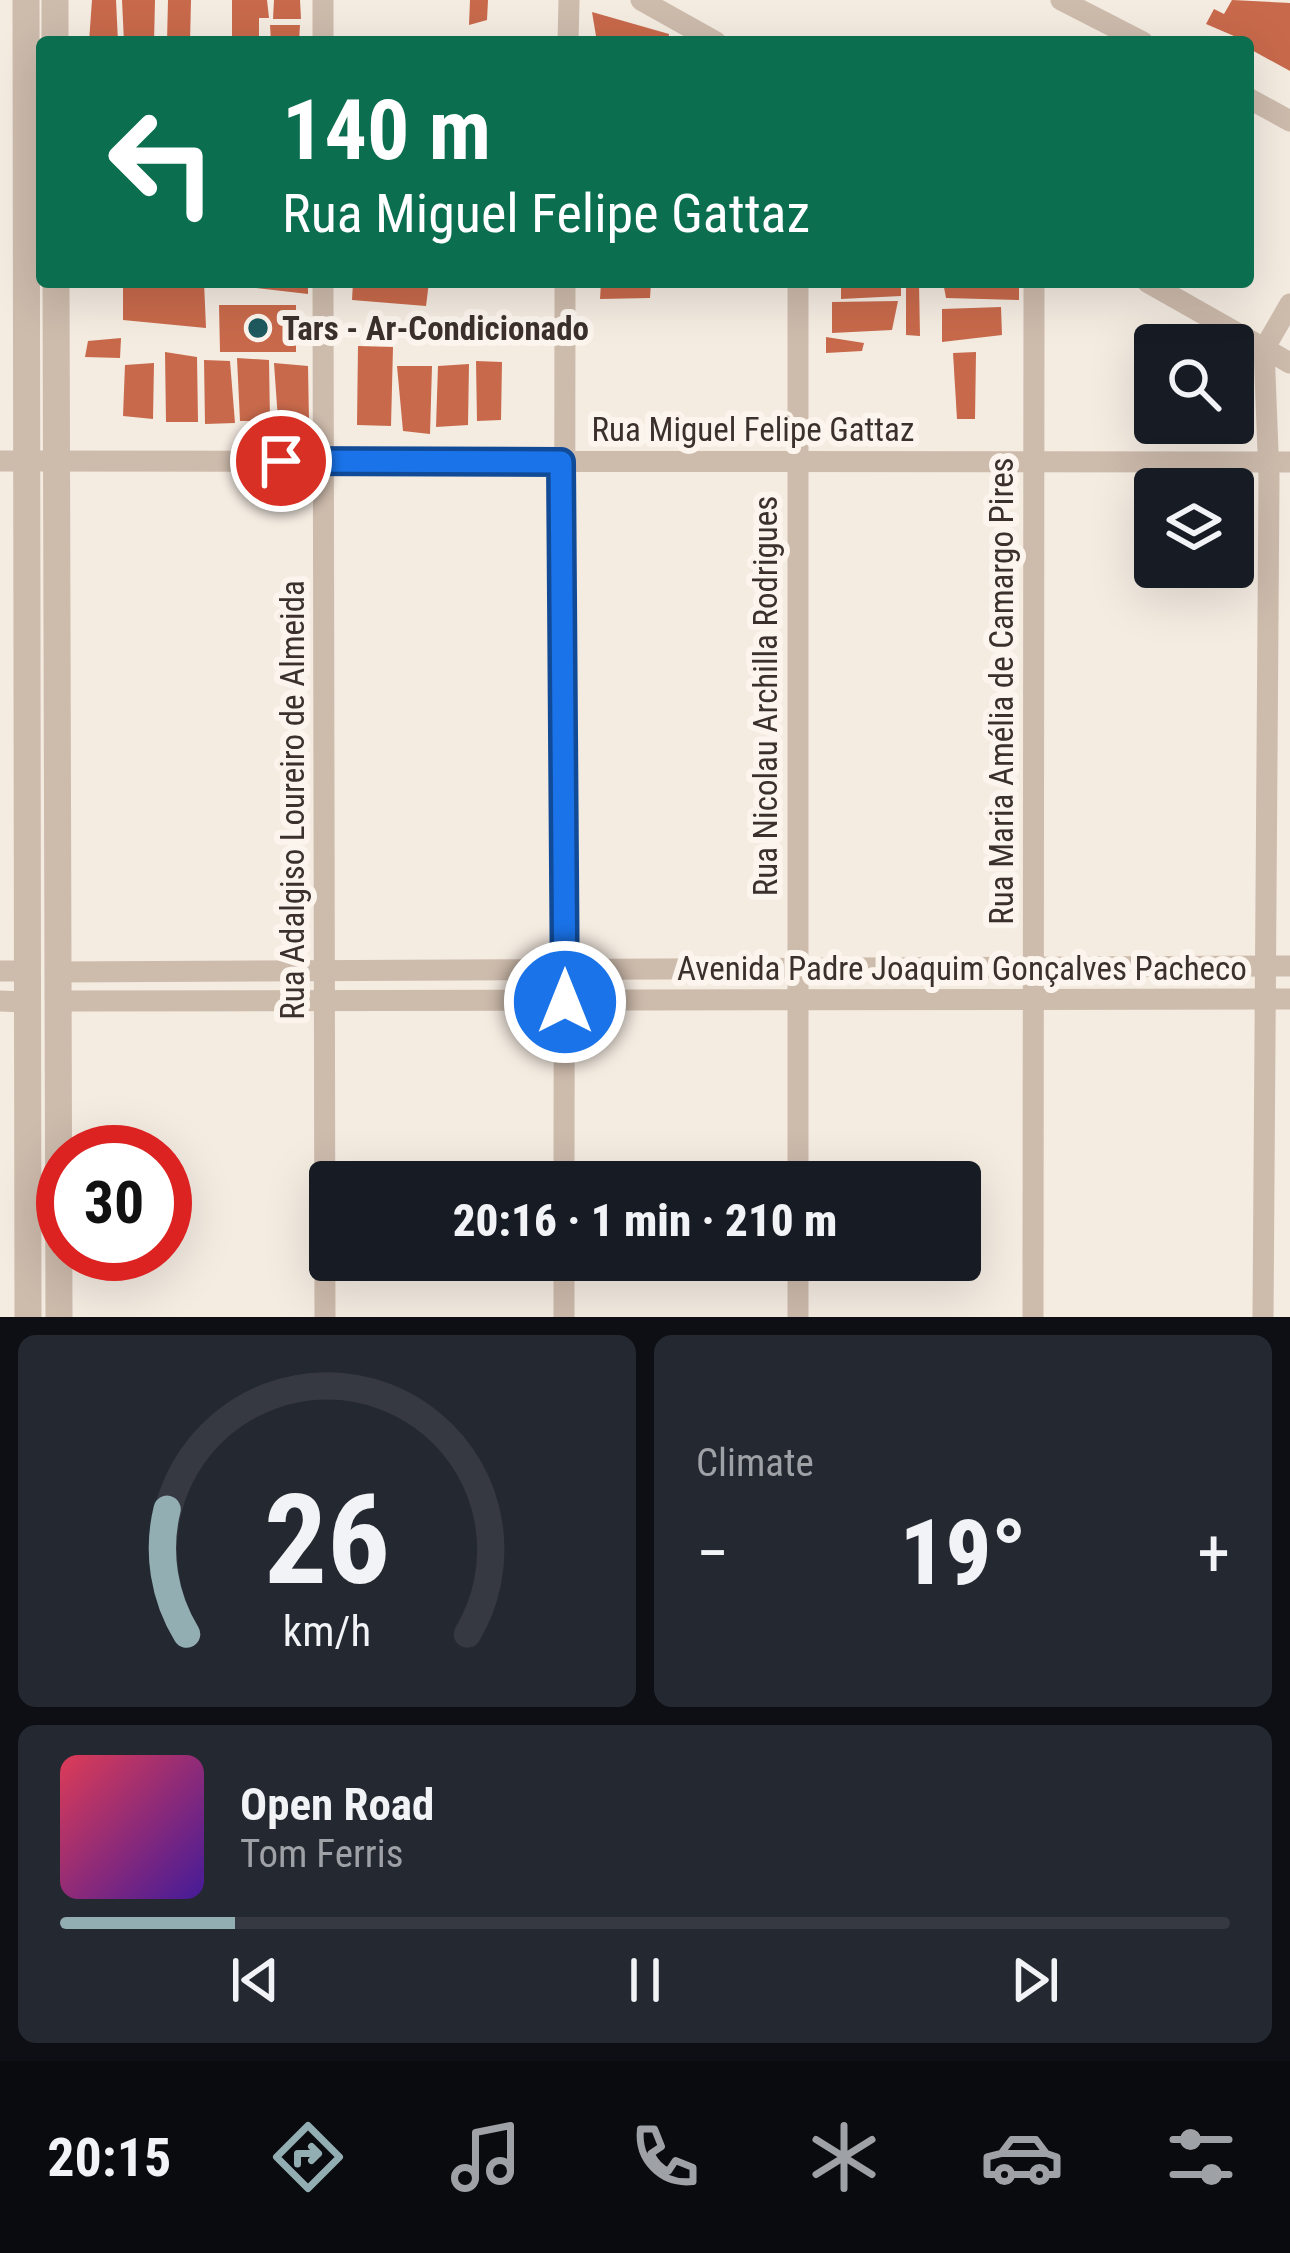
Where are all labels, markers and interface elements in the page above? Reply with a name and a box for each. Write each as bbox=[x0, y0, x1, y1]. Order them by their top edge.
text: 140 m bbox=[282, 81, 491, 180]
icon: left bbox=[84, 84, 240, 240]
text: Rua Miguel Felipe Gattaz bbox=[282, 182, 810, 245]
place label: Tars - Ar-Condicionado bbox=[282, 309, 589, 348]
marker: Tars - Ar-Condicionado bbox=[245, 315, 271, 341]
map controls bbox=[1134, 324, 1254, 588]
button: search bbox=[1134, 324, 1254, 444]
pin bbox=[230, 410, 332, 512]
street label: Rua Miguel Felipe Gattaz bbox=[592, 410, 914, 449]
icon: arrive bbox=[248, 428, 314, 494]
street label: Rua Maria Amélia de Camargo Pires bbox=[982, 457, 1021, 925]
button: layers bbox=[1134, 468, 1254, 588]
street label: Rua Nicolau Archilla Rodrigues bbox=[746, 496, 785, 896]
street label: Rua Adalgiso Loureiro de Almeida bbox=[273, 580, 312, 1020]
position arrow bbox=[502, 939, 628, 1065]
street label: Avenida Padre Joaquim Gonçalves Pacheco bbox=[677, 949, 1247, 988]
speed limit sign: 30 bbox=[36, 1125, 192, 1281]
text: 20:16 · 1 min · 210 m bbox=[453, 1194, 837, 1247]
text: Climate bbox=[696, 1440, 814, 1486]
text: 26 bbox=[264, 1467, 390, 1613]
text: 19° bbox=[900, 1501, 1027, 1606]
text: − bbox=[696, 1515, 729, 1592]
text: + bbox=[1197, 1515, 1230, 1592]
text: km/h bbox=[283, 1606, 371, 1656]
text: Open Road bbox=[240, 1778, 434, 1831]
text: Tom Ferris bbox=[240, 1831, 403, 1877]
icon: previous bbox=[222, 1947, 288, 2013]
icon: pause bbox=[612, 1947, 678, 2013]
icon: next bbox=[1002, 1947, 1068, 2013]
icon: directions bbox=[266, 2115, 350, 2199]
icon: music bbox=[444, 2115, 528, 2199]
icon: phone bbox=[623, 2115, 707, 2199]
icon: climate bbox=[802, 2115, 886, 2199]
icon: car bbox=[980, 2115, 1064, 2199]
icon: filters bbox=[1159, 2115, 1243, 2199]
text: 20:15 bbox=[47, 2126, 171, 2189]

